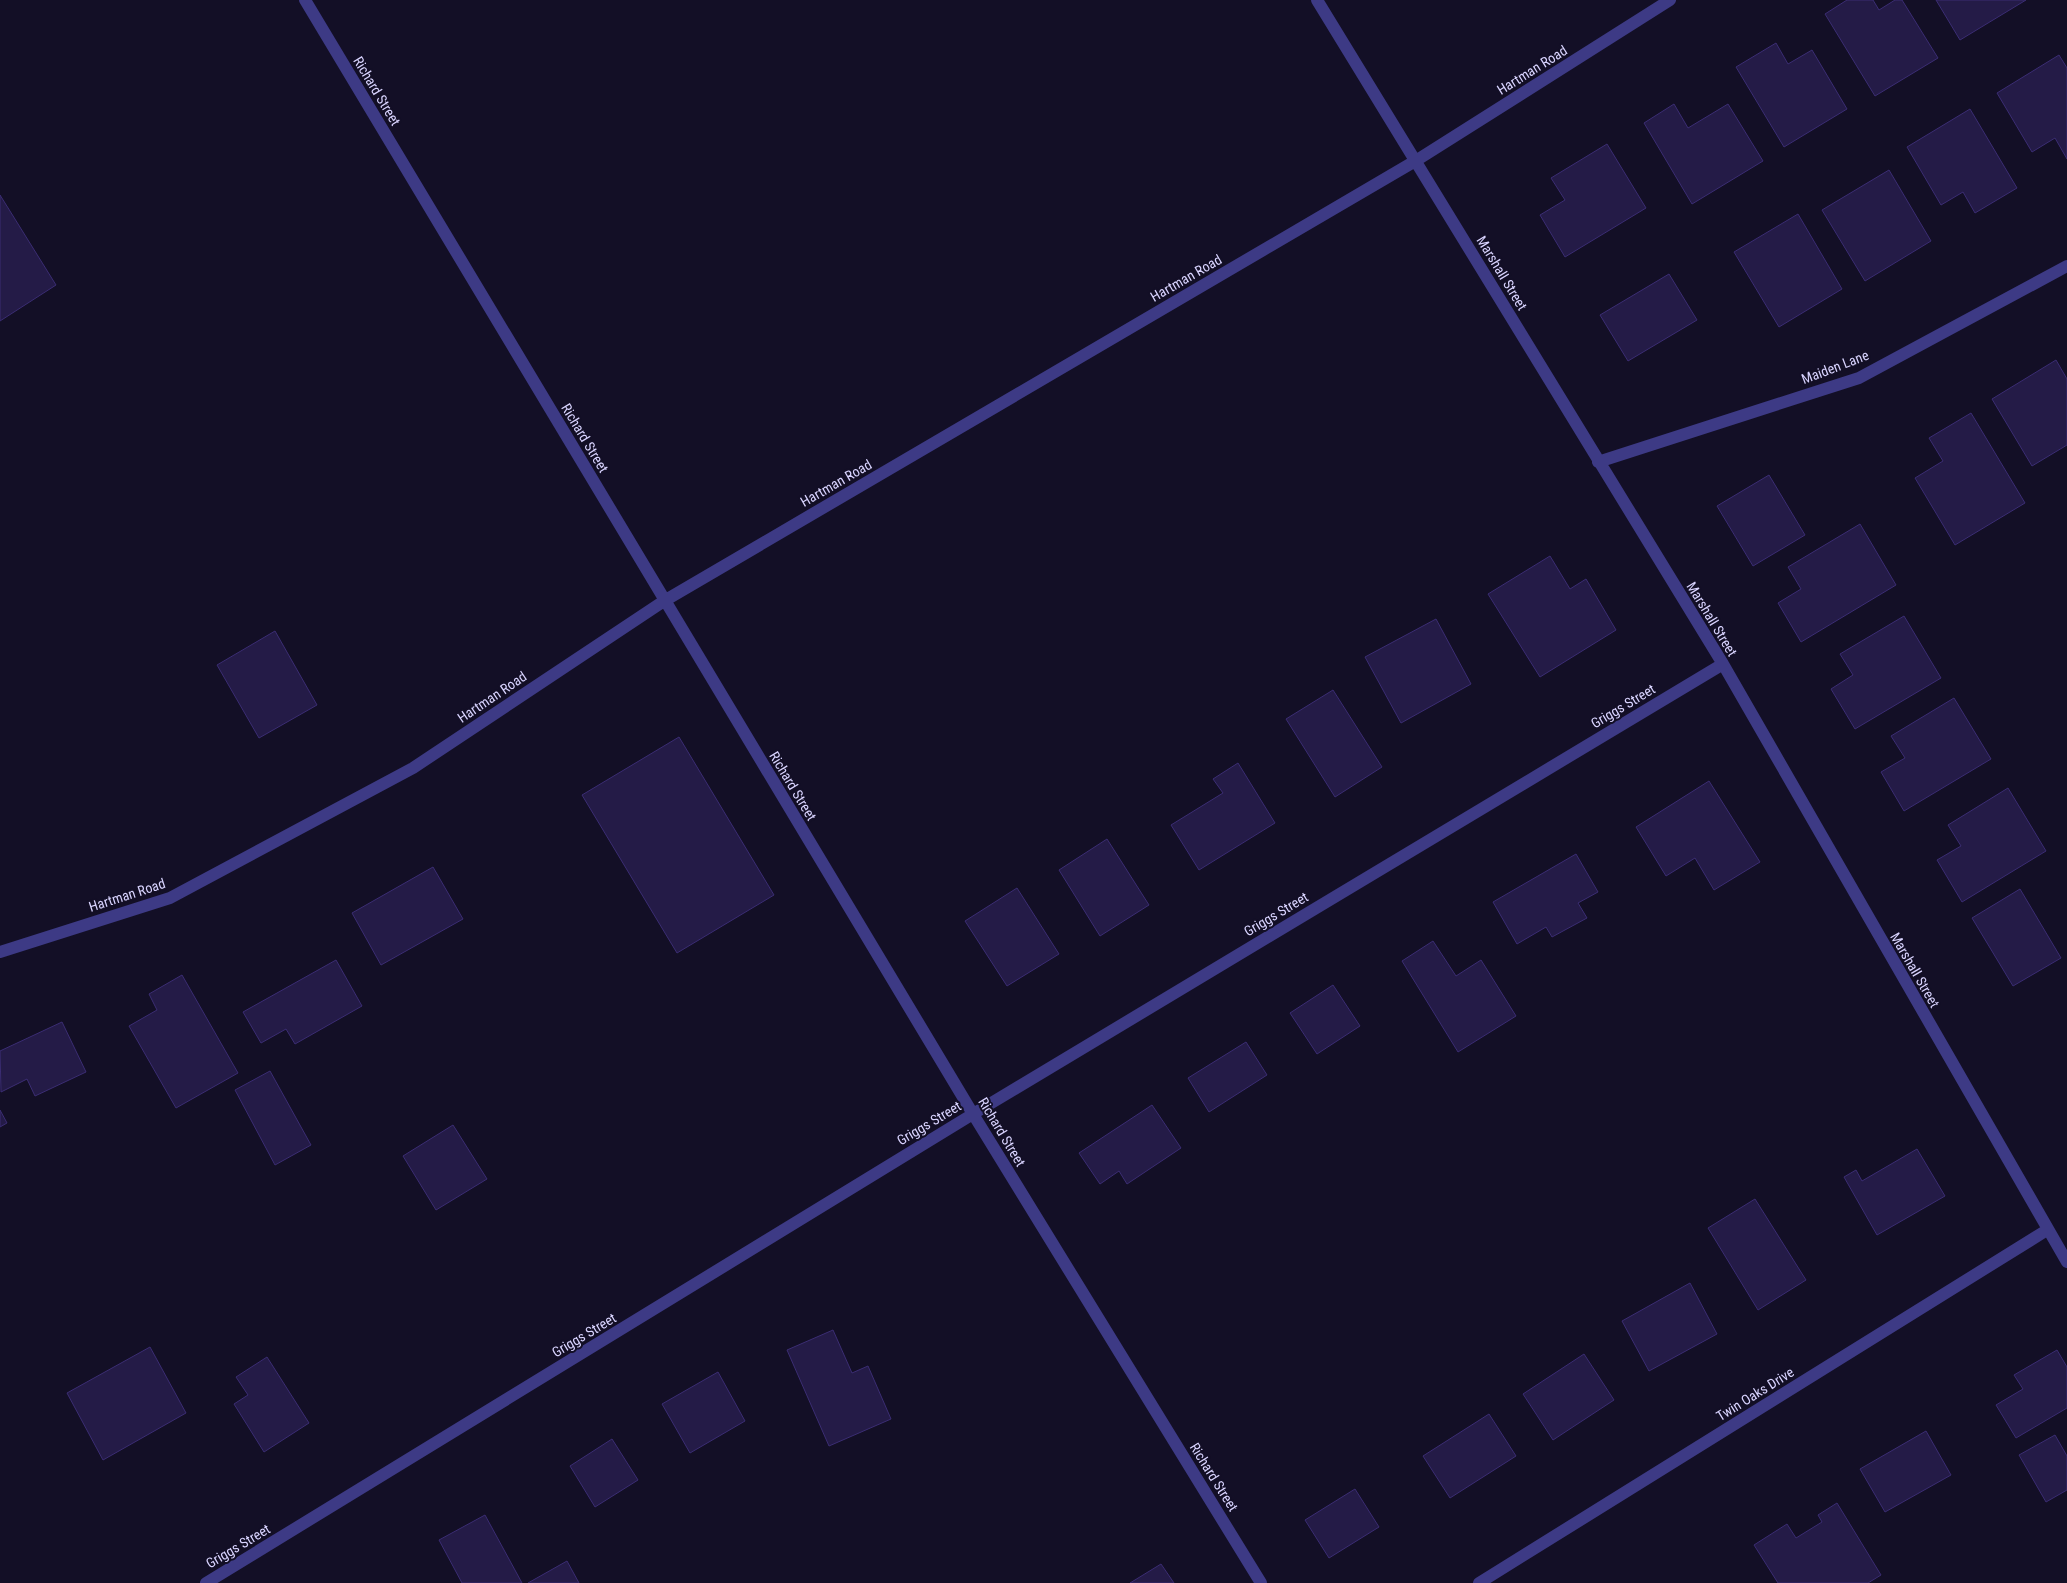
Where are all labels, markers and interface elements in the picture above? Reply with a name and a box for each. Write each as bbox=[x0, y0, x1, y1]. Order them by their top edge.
street label: Hartman Road bbox=[1494, 42, 1570, 98]
street label: Richard Street bbox=[350, 54, 404, 128]
street label: Marshall Street bbox=[1474, 233, 1530, 313]
street label: Hartman Road bbox=[1148, 251, 1224, 305]
street label: Maiden Lane bbox=[1799, 347, 1871, 387]
street label: Richard Street bbox=[558, 401, 612, 475]
street label: Hartman Road bbox=[798, 456, 874, 510]
street label: Marshall Street bbox=[1684, 579, 1740, 659]
street label: Hartman Road bbox=[455, 668, 529, 726]
street label: Griggs Street bbox=[1588, 681, 1658, 731]
street label: Richard Street bbox=[766, 749, 820, 823]
street label: Hartman Road bbox=[87, 875, 167, 915]
street label: Griggs Street bbox=[1241, 889, 1311, 939]
street label: Marshall Street bbox=[1887, 930, 1943, 1010]
street label: Richard Street bbox=[975, 1095, 1029, 1169]
street label: Griggs Street bbox=[894, 1098, 964, 1148]
street label: Griggs Street bbox=[549, 1310, 619, 1360]
street label: Twin Oaks Drive bbox=[1713, 1364, 1797, 1424]
street label: Richard Street bbox=[1187, 1440, 1241, 1514]
street label: Griggs Street bbox=[203, 1521, 273, 1571]

